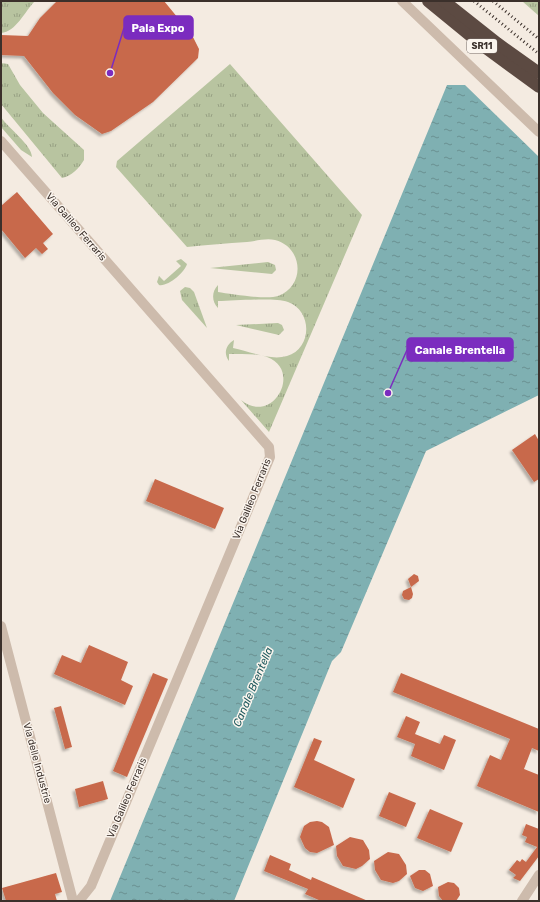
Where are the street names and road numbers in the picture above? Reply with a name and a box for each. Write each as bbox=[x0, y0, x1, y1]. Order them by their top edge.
road number: SR11 bbox=[467, 39, 497, 53]
street label: Via Galileo Ferraris bbox=[43, 191, 109, 263]
street label: Via Galileo Ferraris bbox=[230, 457, 274, 541]
street label: Via delle Industrie bbox=[20, 721, 54, 805]
street label: Via Galileo Ferraris bbox=[105, 756, 149, 840]

